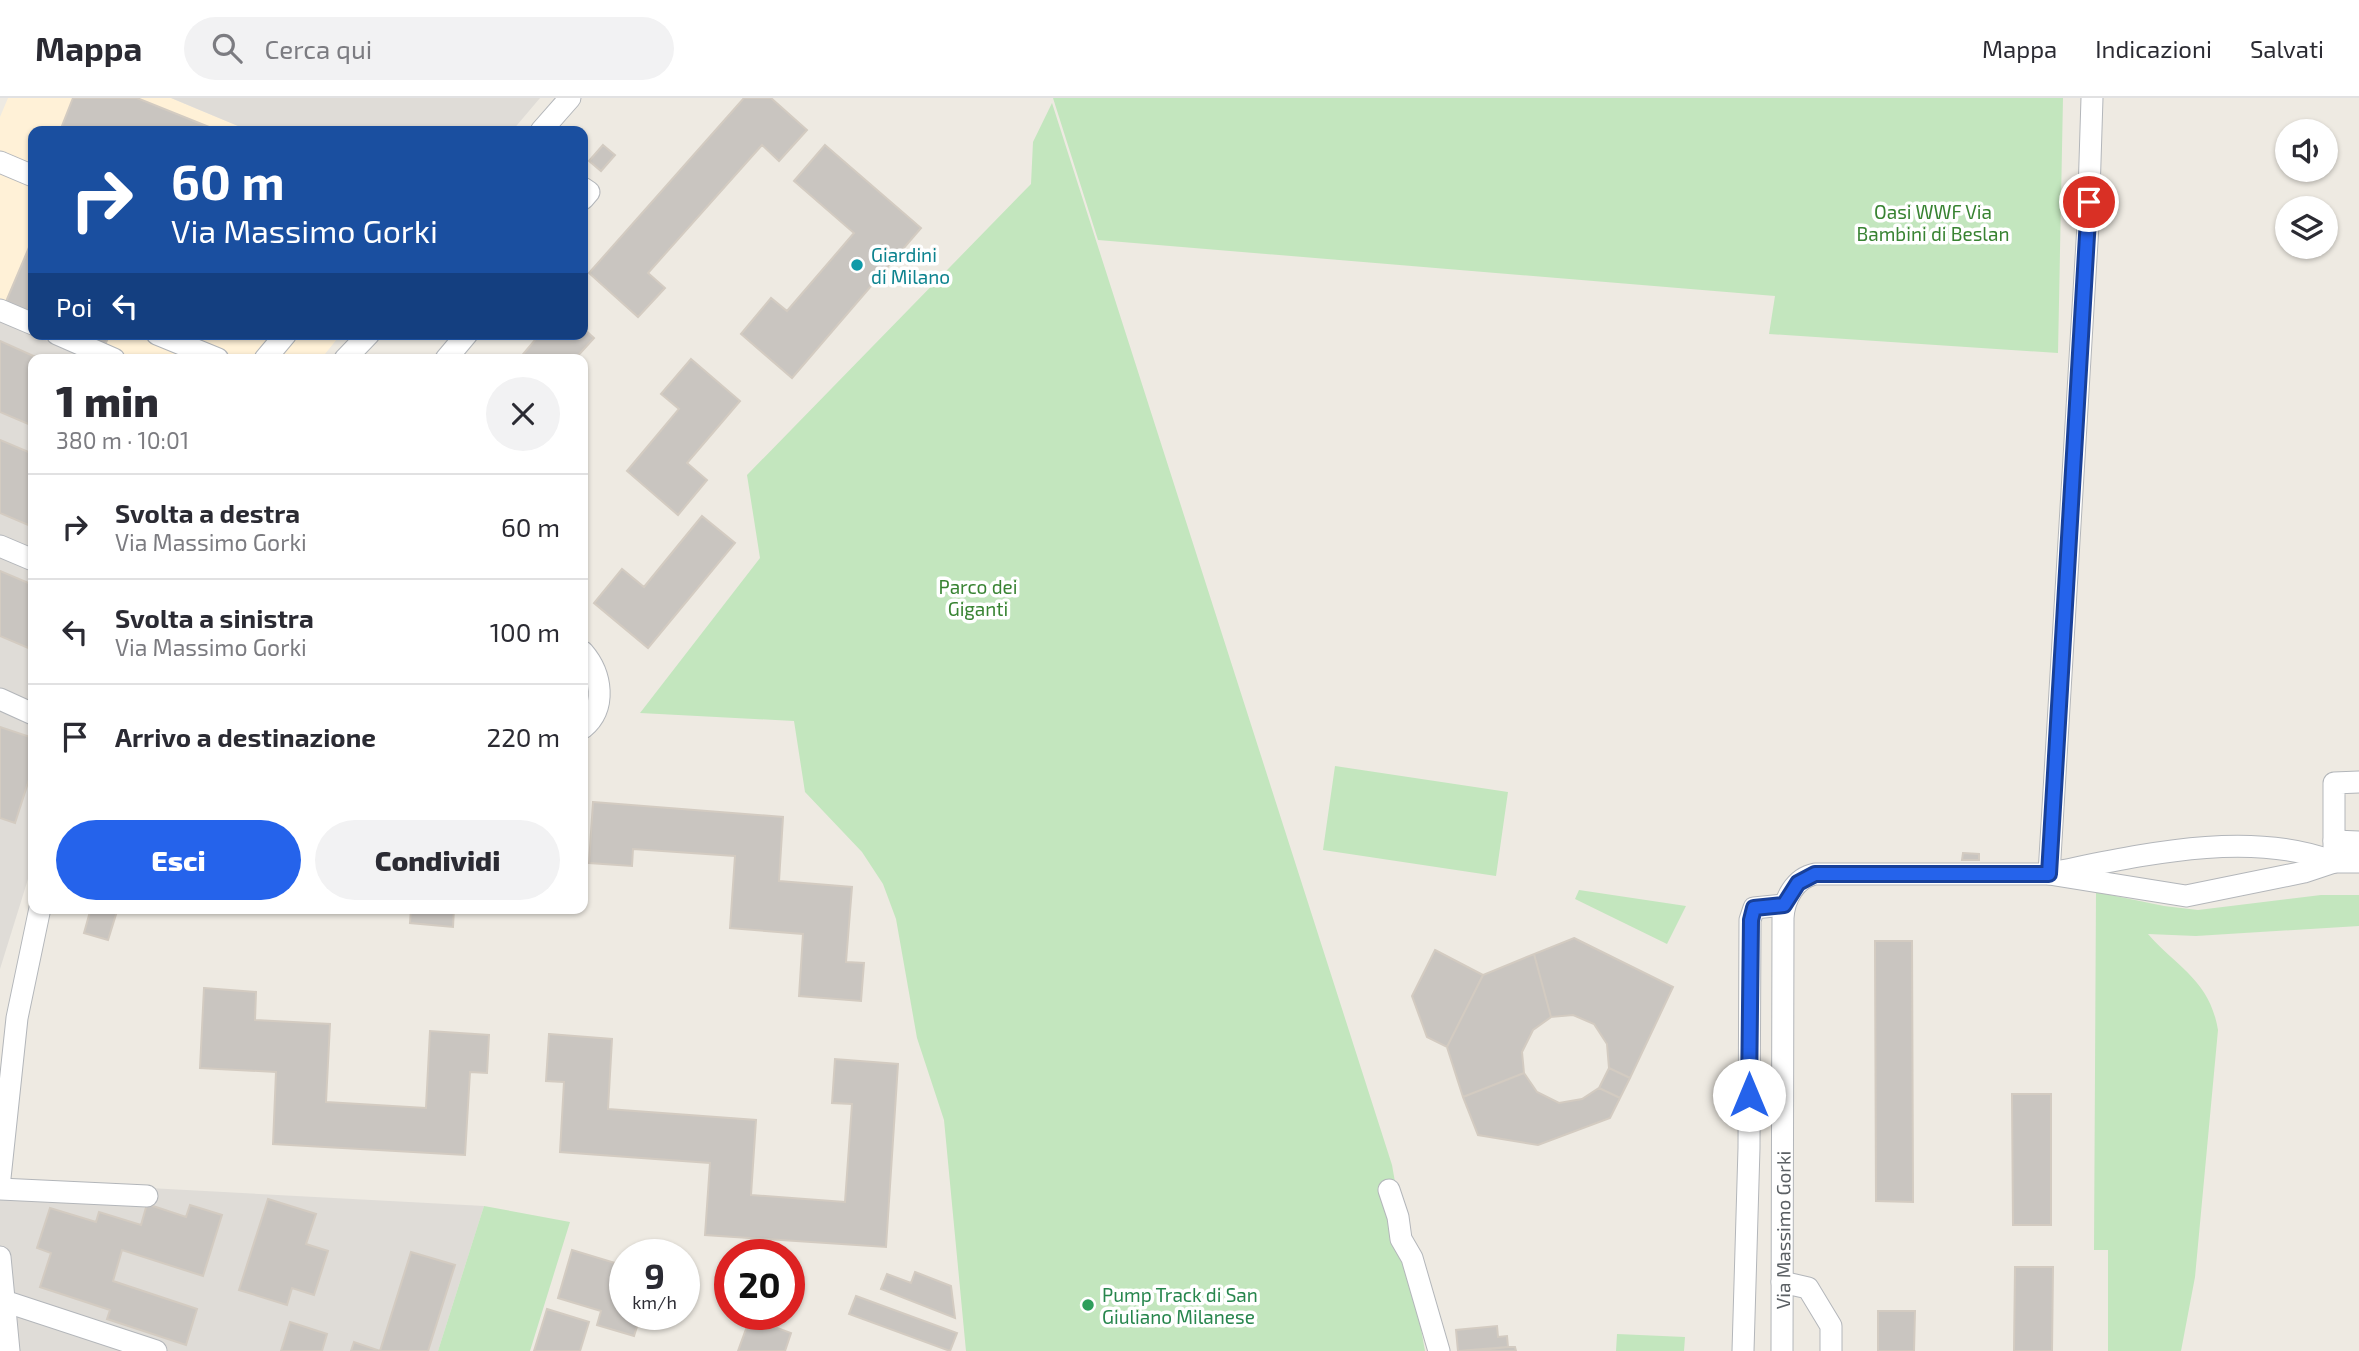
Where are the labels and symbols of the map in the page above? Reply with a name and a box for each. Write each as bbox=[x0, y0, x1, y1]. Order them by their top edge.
pin bbox=[2059, 172, 2119, 232]
park label: Oasi WWF Via Bambini di Beslan bbox=[1857, 200, 2009, 245]
place label: Giardini di Milano bbox=[871, 243, 950, 288]
marker: Giardini di Milano bbox=[849, 257, 865, 273]
park label: Parco dei Giganti bbox=[939, 575, 1017, 620]
position arrow bbox=[1712, 1058, 1786, 1132]
street label: Via Massimo Gorki bbox=[1771, 1151, 1794, 1309]
speed limit sign: 20 bbox=[714, 1239, 805, 1330]
place label: Pump Track di San Giuliano Milanese bbox=[1102, 1283, 1258, 1328]
marker: Pump Track di San Giuliano Milanese bbox=[1080, 1297, 1096, 1313]

